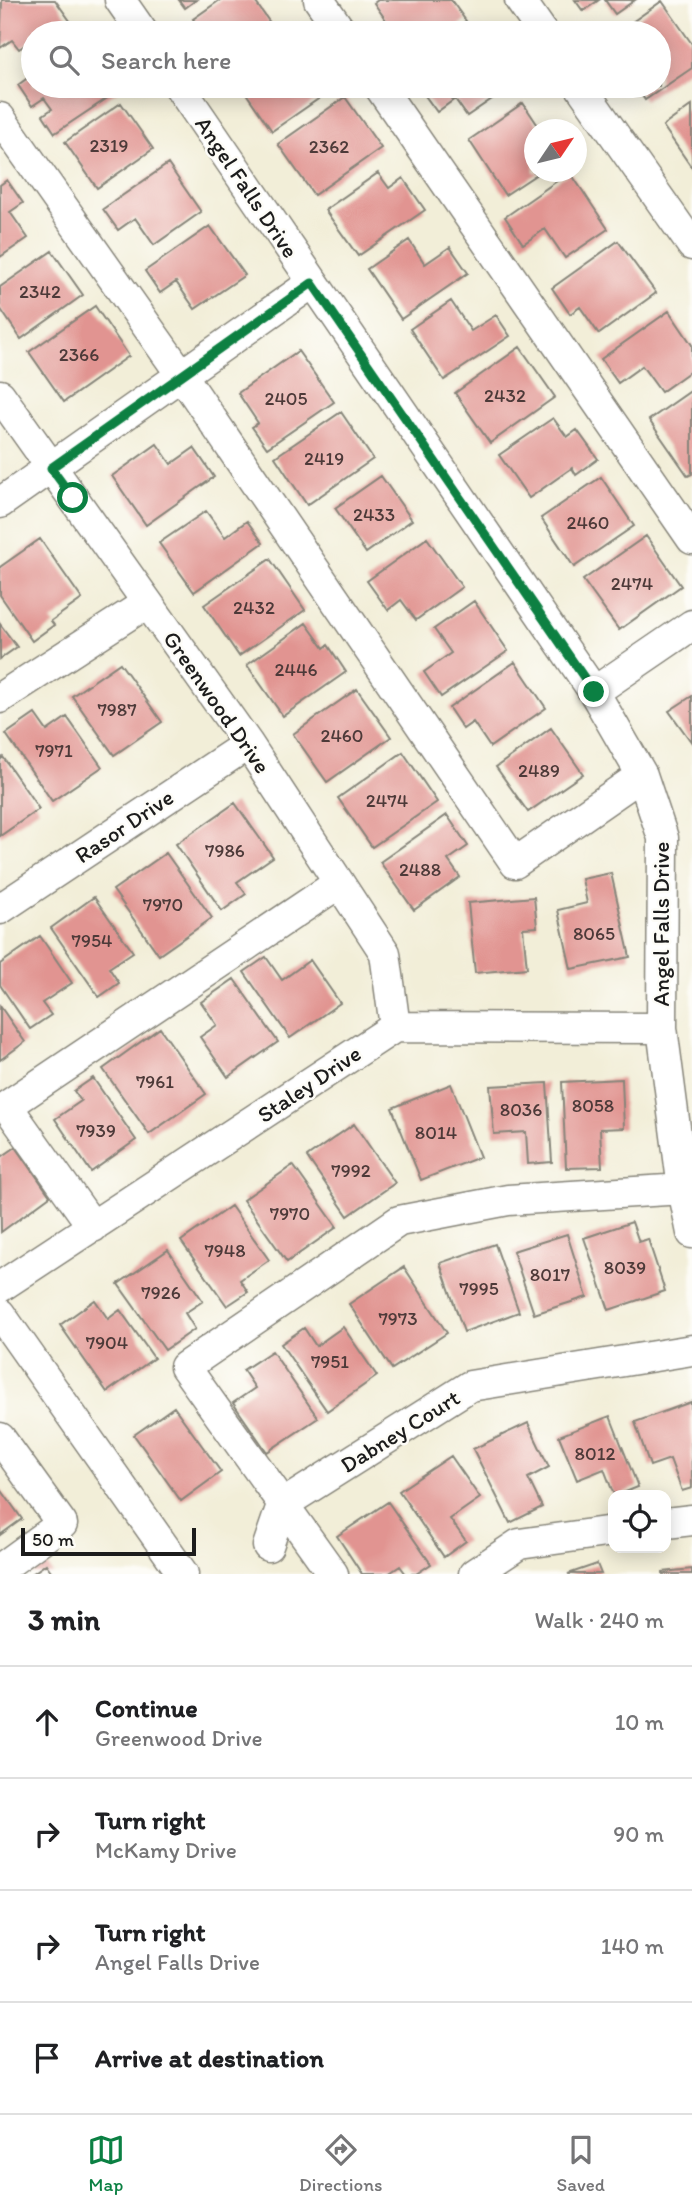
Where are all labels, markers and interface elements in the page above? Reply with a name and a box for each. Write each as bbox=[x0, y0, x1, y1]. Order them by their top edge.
search box bbox=[21, 21, 671, 98]
icon: search bbox=[45, 41, 83, 79]
text: Search here bbox=[101, 44, 231, 76]
street label: Angel Falls Drive bbox=[189, 111, 305, 263]
north arrow bbox=[524, 119, 587, 182]
house number: 2319 bbox=[89, 134, 129, 157]
house number: 2362 bbox=[309, 135, 349, 158]
house number: 2342 bbox=[19, 280, 61, 303]
house number: 2366 bbox=[59, 343, 99, 366]
house number: 2432 bbox=[484, 384, 526, 407]
house number: 2405 bbox=[264, 387, 308, 410]
house number: 2419 bbox=[304, 447, 344, 470]
route start bbox=[57, 482, 88, 513]
house number: 2433 bbox=[353, 503, 395, 526]
house number: 2460 bbox=[566, 511, 610, 534]
house number: 2474 bbox=[611, 572, 653, 595]
house number: 2432 bbox=[233, 596, 275, 619]
street label: Greenwood Drive bbox=[157, 625, 277, 779]
house number: 2446 bbox=[275, 658, 317, 681]
route end bbox=[578, 676, 609, 707]
house number: 7987 bbox=[97, 698, 137, 721]
house number: 2460 bbox=[320, 724, 364, 747]
house number: 7971 bbox=[35, 739, 73, 762]
house number: 2489 bbox=[518, 759, 560, 782]
street label: Rasor Drive bbox=[69, 783, 179, 869]
house number: 2474 bbox=[366, 789, 408, 812]
house number: 7986 bbox=[205, 839, 245, 862]
street label: Angel Falls Drive bbox=[647, 842, 675, 1006]
house number: 2488 bbox=[399, 858, 441, 881]
house number: 7970 bbox=[143, 893, 183, 916]
house number: 8065 bbox=[573, 922, 615, 945]
house number: 7954 bbox=[72, 929, 112, 952]
street label: Staley Drive bbox=[252, 1039, 366, 1129]
house number: 7961 bbox=[136, 1070, 174, 1093]
house number: 8058 bbox=[572, 1094, 614, 1117]
house number: 8036 bbox=[500, 1098, 542, 1121]
house number: 7939 bbox=[76, 1119, 116, 1142]
house number: 8014 bbox=[415, 1121, 457, 1144]
house number: 7992 bbox=[331, 1159, 371, 1182]
house number: 7970 bbox=[270, 1202, 310, 1225]
house number: 7948 bbox=[204, 1239, 246, 1262]
house number: 8039 bbox=[604, 1256, 646, 1279]
house number: 8017 bbox=[530, 1263, 570, 1286]
house number: 7995 bbox=[459, 1277, 499, 1300]
house number: 7926 bbox=[141, 1281, 181, 1304]
house number: 7973 bbox=[378, 1307, 418, 1330]
house number: 7904 bbox=[86, 1331, 128, 1354]
house number: 7951 bbox=[311, 1350, 349, 1373]
street label: Dabney Court bbox=[335, 1383, 465, 1479]
house number: 8012 bbox=[575, 1442, 615, 1465]
map controls bbox=[608, 1490, 671, 1553]
button: locate bbox=[608, 1490, 671, 1553]
scale bar bbox=[21, 1525, 196, 1557]
text: 50 m bbox=[32, 1528, 74, 1551]
text: 3 min bbox=[28, 1601, 100, 1638]
text: Walk · 240 m bbox=[534, 1606, 664, 1634]
text: Continue bbox=[95, 1692, 198, 1724]
icon: ahead bbox=[28, 1703, 66, 1741]
text: 10 m bbox=[615, 1708, 664, 1736]
text: Greenwood Drive bbox=[95, 1724, 263, 1752]
text: Turn right bbox=[95, 1804, 206, 1836]
icon: right bbox=[28, 1815, 66, 1853]
text: 90 m bbox=[613, 1820, 664, 1848]
text: McKamy Drive bbox=[95, 1836, 237, 1864]
text: Turn right bbox=[95, 1916, 206, 1948]
icon: right bbox=[28, 1927, 66, 1965]
text: 140 m bbox=[601, 1932, 664, 1960]
text: Angel Falls Drive bbox=[95, 1948, 260, 1976]
icon: arrive bbox=[28, 2039, 66, 2077]
text: Arrive at destination bbox=[95, 2042, 324, 2074]
tab: Map bbox=[87, 2131, 125, 2196]
tab: Directions bbox=[299, 2131, 383, 2196]
tab: Saved bbox=[557, 2131, 605, 2196]

